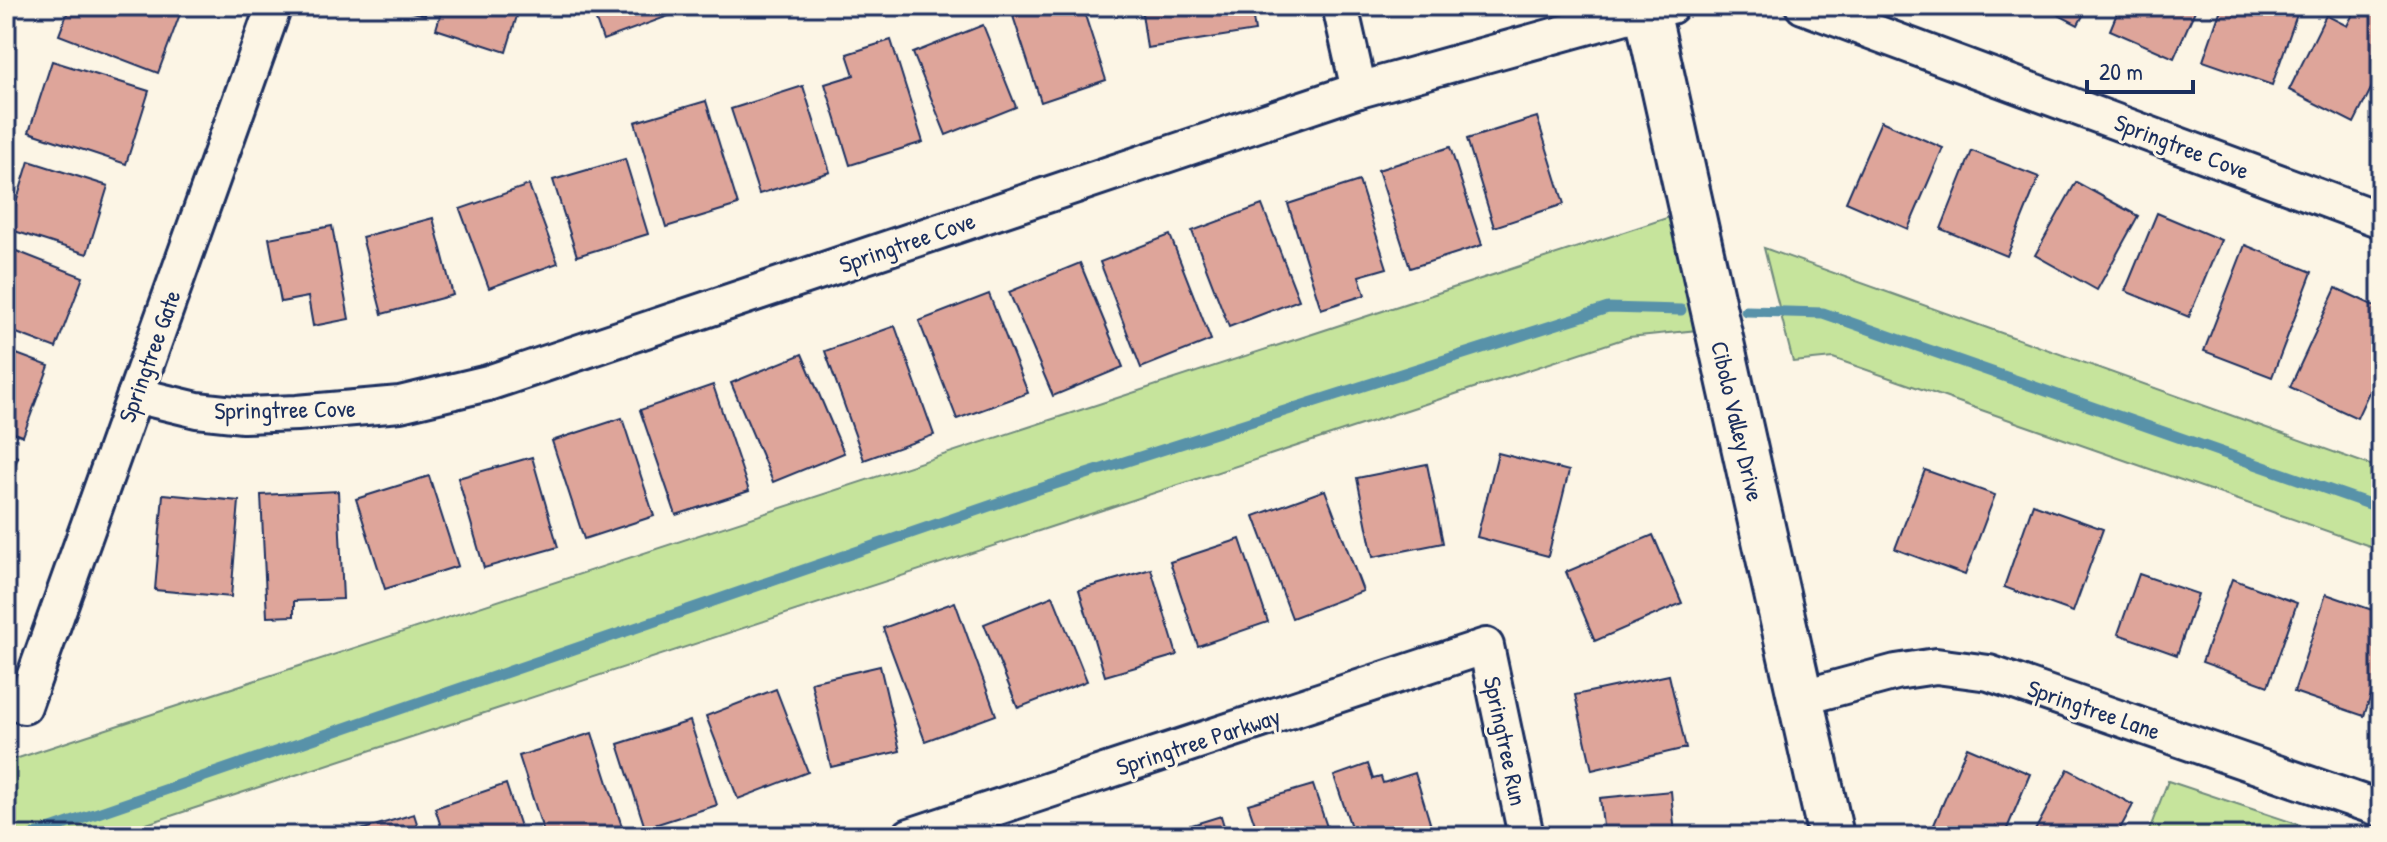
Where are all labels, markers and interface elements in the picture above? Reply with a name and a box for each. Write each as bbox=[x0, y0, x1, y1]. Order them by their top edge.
scale bar bbox=[2087, 44, 2193, 94]
text: 20 m bbox=[2099, 55, 2143, 87]
street label: Springtree Cove bbox=[2110, 106, 2254, 186]
street label: Springtree Cove bbox=[835, 204, 980, 280]
street label: Springtree Gate bbox=[110, 285, 188, 426]
street label: Cibolo Valley Drive bbox=[1704, 338, 1772, 505]
street label: Springtree Cove bbox=[214, 392, 356, 426]
street label: Springtree Lane bbox=[2023, 671, 2165, 747]
street label: Springtree Run bbox=[1477, 674, 1535, 808]
street label: Springtree Parkway bbox=[1112, 699, 1284, 783]

